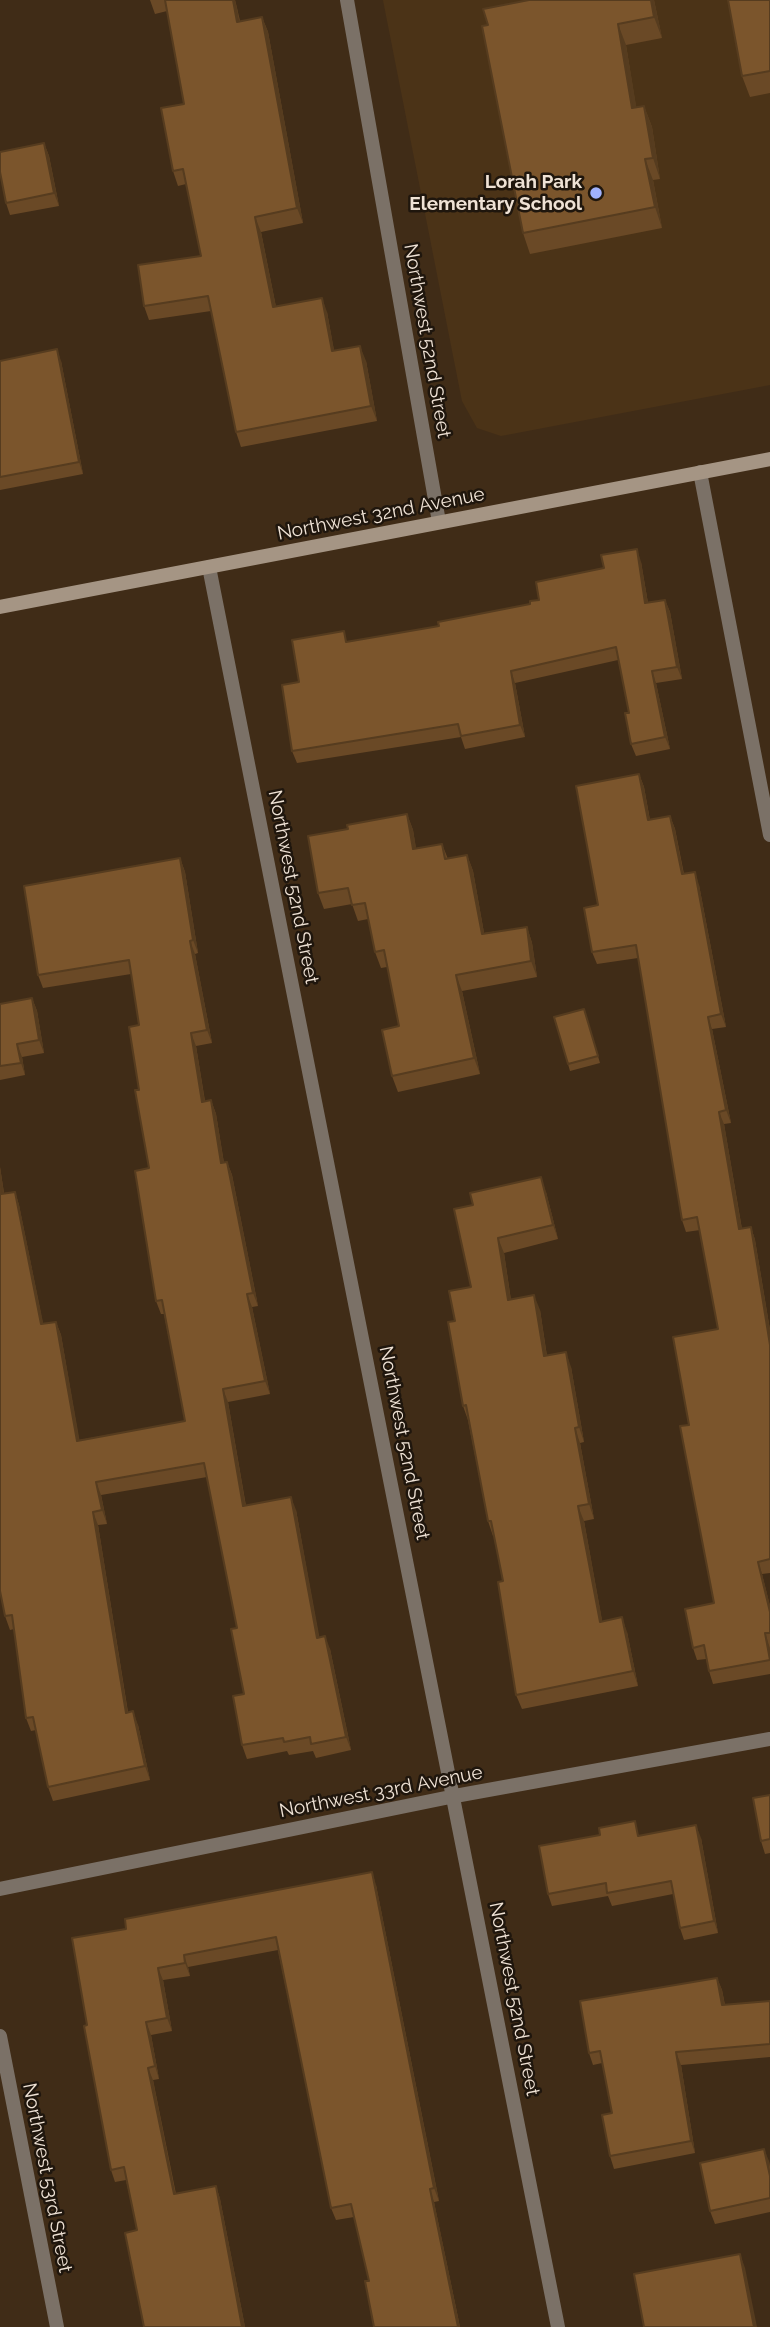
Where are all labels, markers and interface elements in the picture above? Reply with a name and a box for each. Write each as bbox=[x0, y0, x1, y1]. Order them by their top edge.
place label: Lorah Park Elementary School bbox=[409, 171, 582, 215]
marker: Lorah Park Elementary School bbox=[588, 185, 604, 201]
street label: Northwest 52nd Street bbox=[399, 242, 455, 440]
street label: Northwest 32nd Avenue bbox=[275, 483, 487, 545]
street label: Northwest 52nd Street bbox=[263, 788, 323, 986]
street label: Northwest 52nd Street bbox=[374, 1344, 434, 1542]
street label: Northwest 33rd Avenue bbox=[278, 1761, 484, 1823]
street label: Northwest 52nd Street bbox=[484, 1900, 544, 2098]
street label: Northwest 53rd Street bbox=[17, 2081, 77, 2275]

